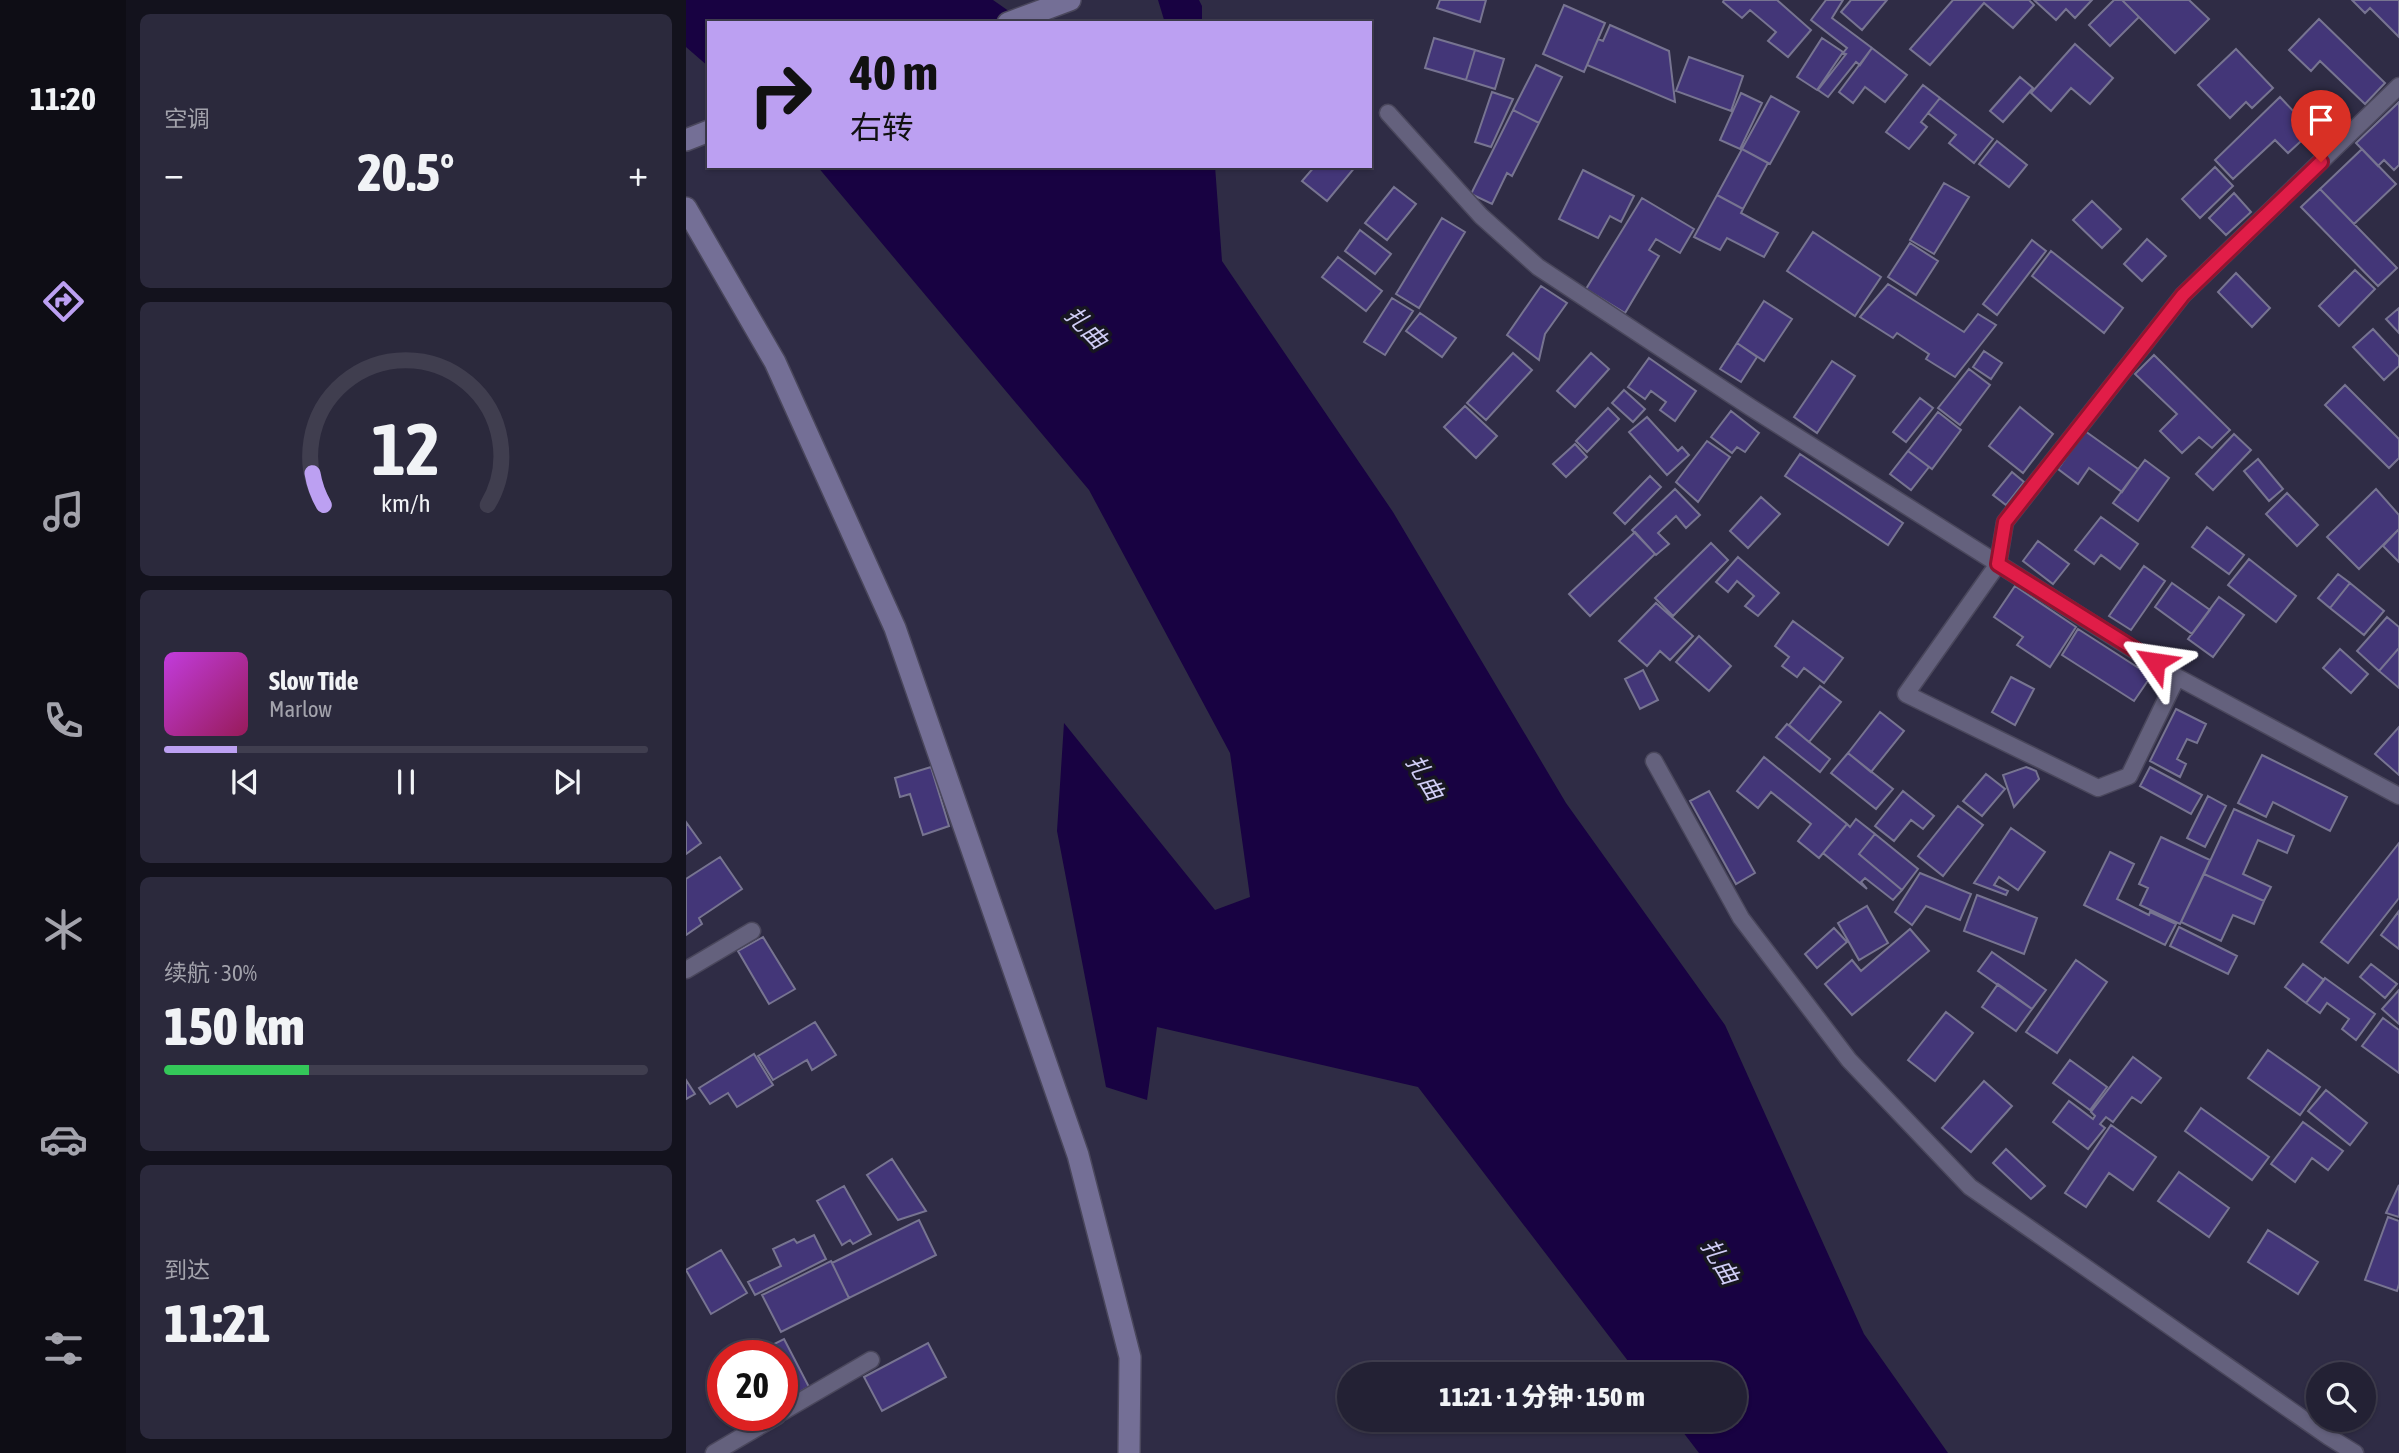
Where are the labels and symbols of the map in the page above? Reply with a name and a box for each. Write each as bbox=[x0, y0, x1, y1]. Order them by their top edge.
pin bbox=[2291, 90, 2351, 162]
water label: 扎曲 bbox=[1060, 300, 1114, 355]
position arrow bbox=[2118, 625, 2192, 699]
water label: 扎曲 bbox=[1401, 749, 1450, 806]
water label: 扎曲 bbox=[1696, 1233, 1745, 1290]
speed limit sign: 20 bbox=[707, 1340, 798, 1431]

